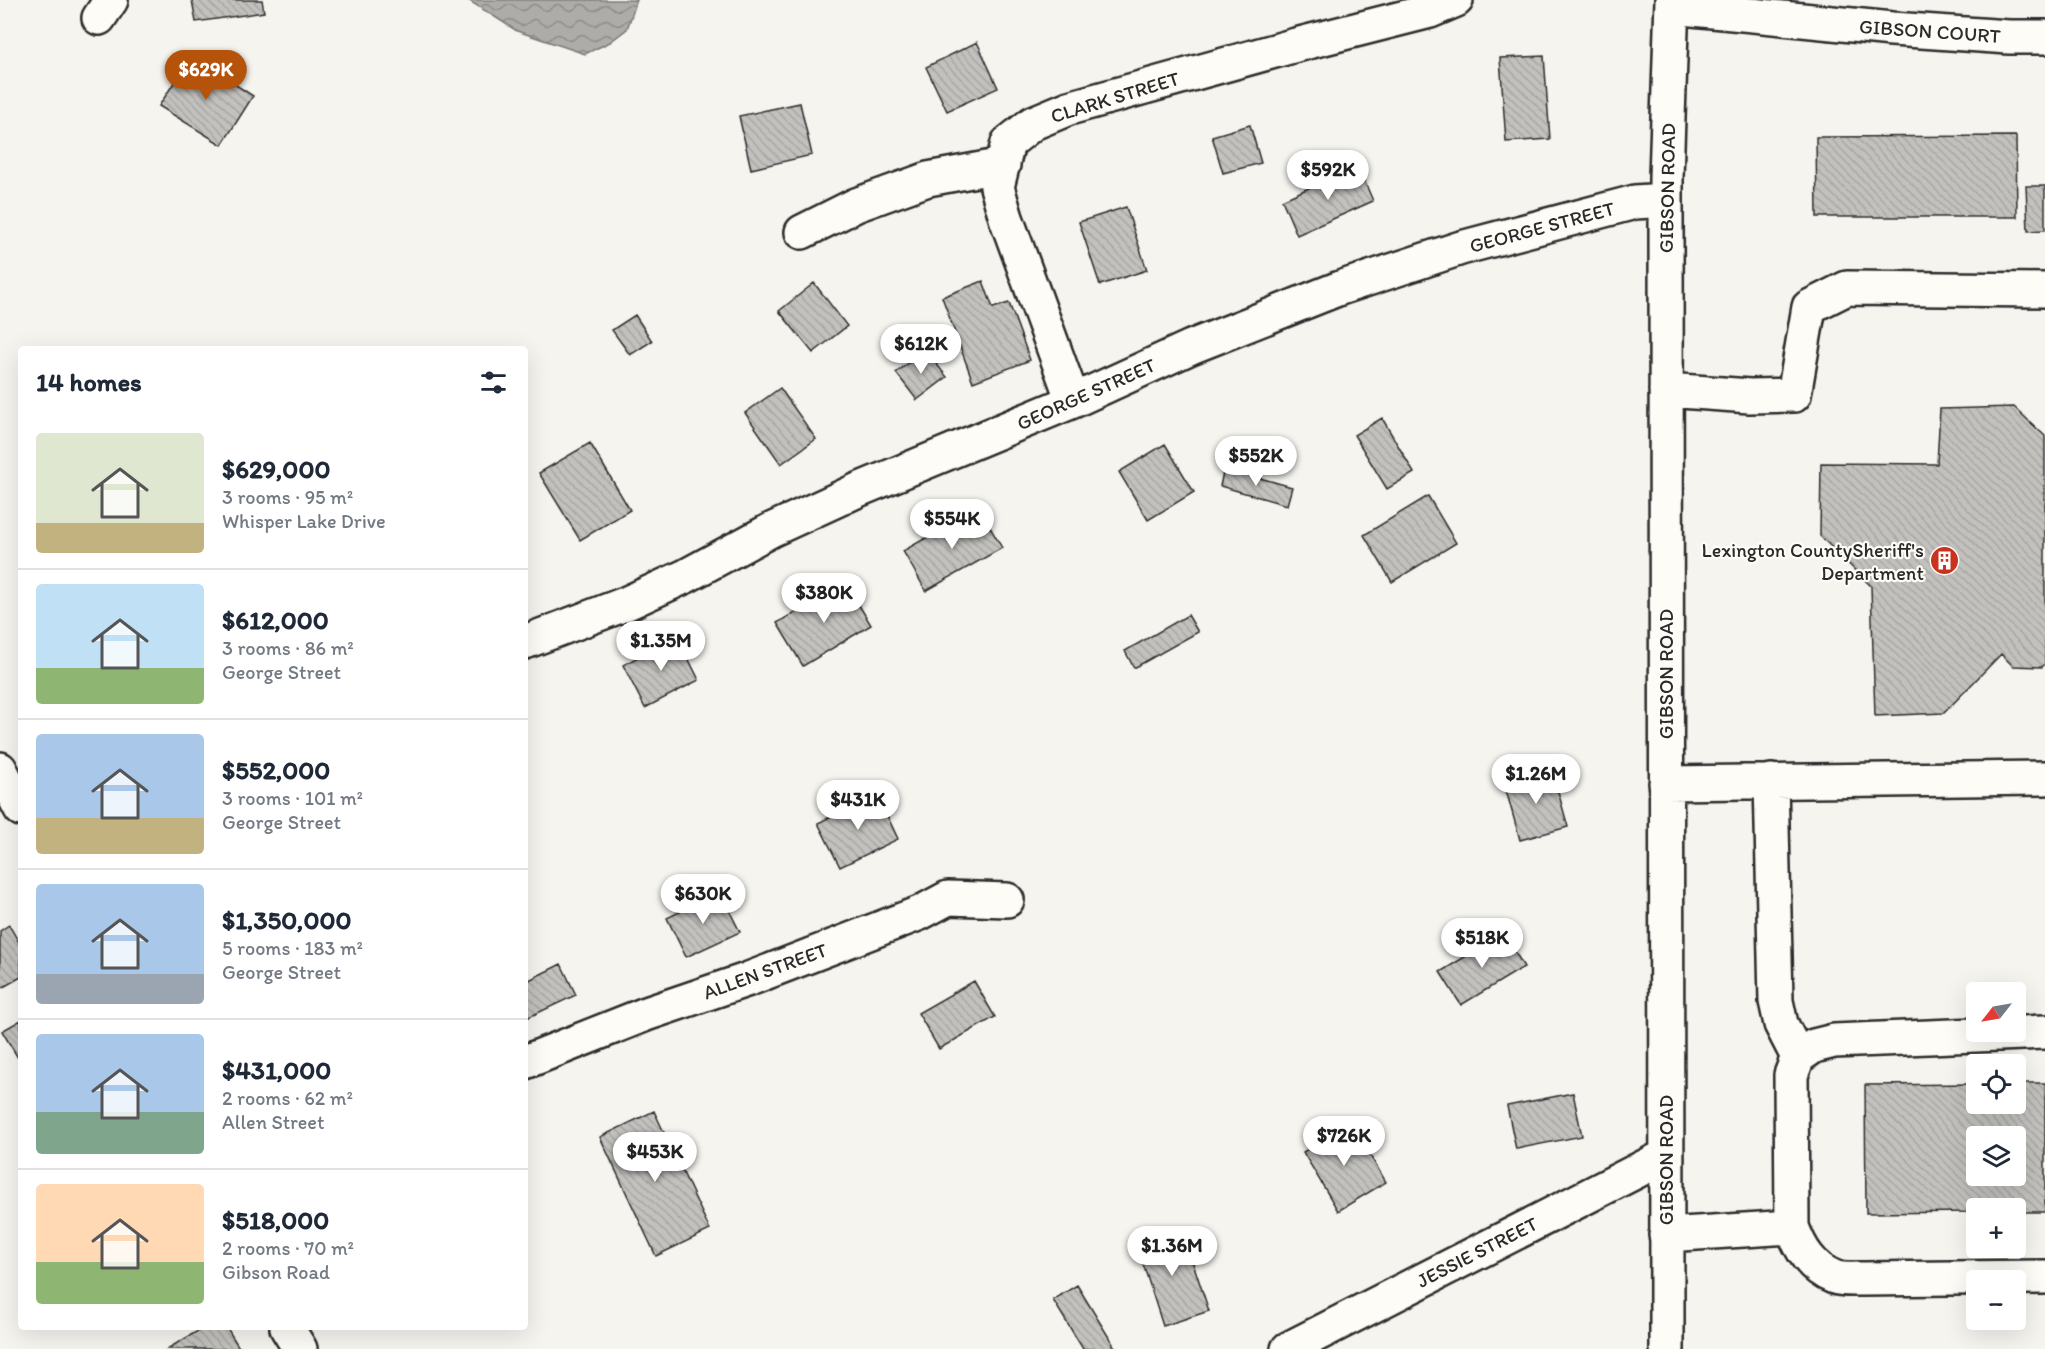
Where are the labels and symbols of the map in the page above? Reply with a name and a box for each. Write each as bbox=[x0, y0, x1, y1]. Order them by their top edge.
street label: GIBSON COURT bbox=[1858, 14, 2002, 48]
pin: $629K bbox=[164, 50, 248, 101]
street label: CLARK STREET bbox=[1048, 66, 1182, 128]
street label: GIBSON ROAD bbox=[1654, 123, 1680, 253]
pin: $592K bbox=[1286, 150, 1370, 201]
street label: GEORGE STREET bbox=[1467, 196, 1617, 258]
pin: $612K bbox=[879, 324, 963, 375]
street label: GEORGE STREET bbox=[1013, 353, 1159, 435]
pin: $552K bbox=[1214, 436, 1298, 487]
pin: $554K bbox=[910, 499, 994, 550]
place label: Lexington CountySheriff's Department bbox=[1702, 538, 1924, 585]
building icon: Lexington CountySheriff's Department bbox=[1929, 545, 1961, 577]
pin: $380K bbox=[782, 573, 866, 624]
street label: GIBSON ROAD bbox=[1654, 609, 1678, 739]
pin: $1.35M bbox=[612, 621, 710, 672]
pin: $1.26M bbox=[1487, 754, 1585, 805]
pin: $431K bbox=[816, 780, 900, 831]
pin: $630K bbox=[661, 874, 745, 925]
pin: $518K bbox=[1440, 918, 1524, 969]
street label: ALLEN STREET bbox=[700, 937, 830, 1005]
north arrow bbox=[1966, 982, 2026, 1042]
street label: GIBSON ROAD bbox=[1654, 1095, 1678, 1225]
pin: $726K bbox=[1302, 1116, 1386, 1167]
pin: $453K bbox=[613, 1132, 697, 1183]
street label: JESSIE STREET bbox=[1413, 1211, 1541, 1293]
pin: $1.36M bbox=[1123, 1226, 1221, 1277]

